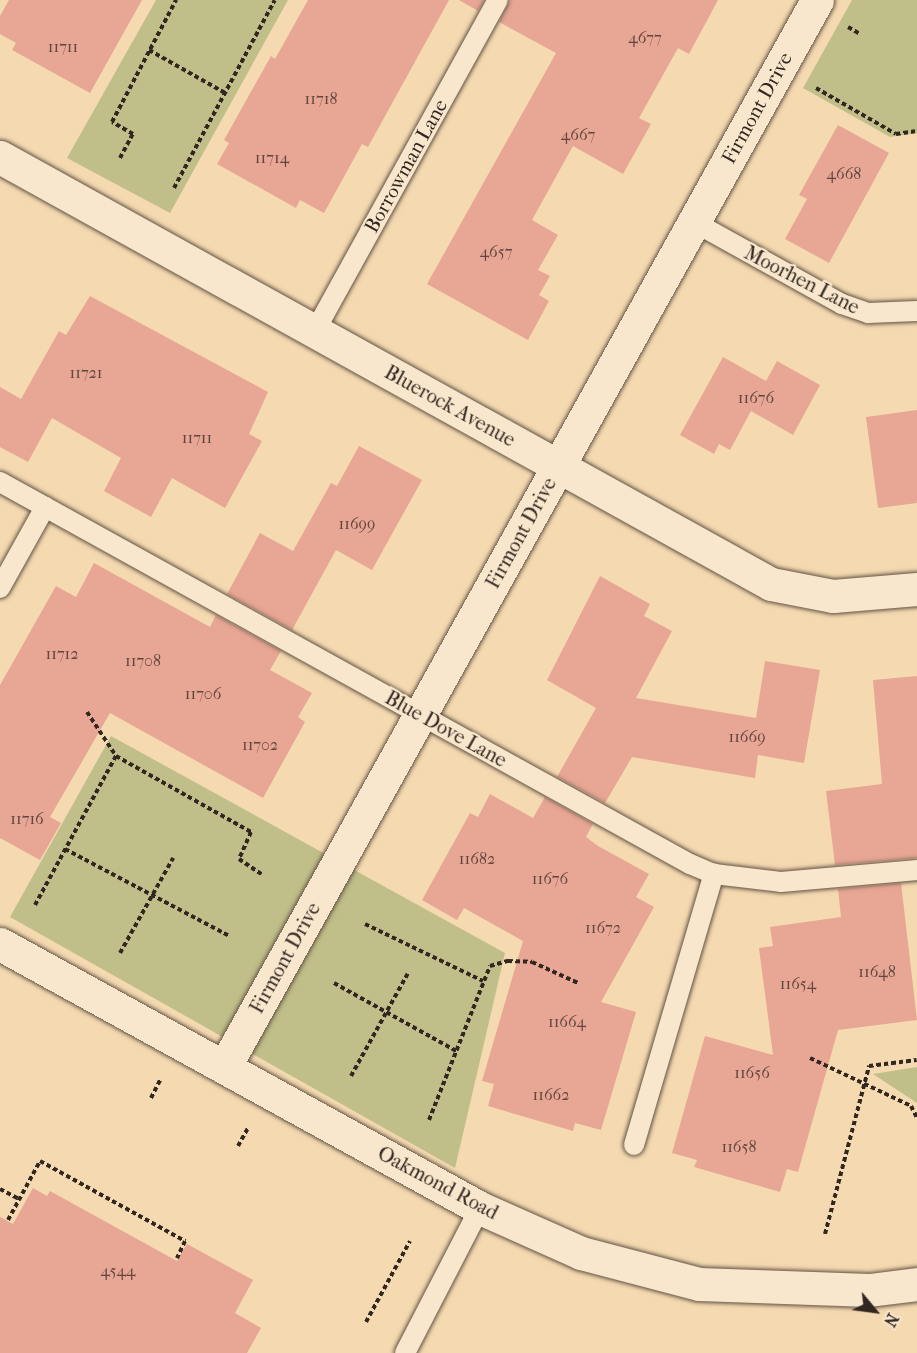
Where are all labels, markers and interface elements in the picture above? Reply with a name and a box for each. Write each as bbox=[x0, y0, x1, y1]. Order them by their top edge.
house number: 4677 bbox=[628, 28, 662, 48]
house number: 11711 bbox=[48, 37, 78, 57]
street label: Firmont Drive bbox=[717, 48, 797, 168]
house number: 11718 bbox=[305, 89, 337, 109]
street label: Borrowman Lane bbox=[359, 95, 453, 237]
house number: 4667 bbox=[561, 125, 595, 145]
house number: 11714 bbox=[255, 148, 289, 168]
house number: 4668 bbox=[827, 164, 861, 184]
street label: Moorhen Lane bbox=[740, 241, 864, 319]
house number: 4657 bbox=[480, 242, 512, 262]
street label: Bluerock Avenue bbox=[380, 360, 520, 452]
house number: 11721 bbox=[69, 363, 103, 383]
house number: 11676 bbox=[738, 388, 774, 408]
house number: 11711 bbox=[182, 428, 212, 448]
street label: Firmont Drive bbox=[481, 473, 561, 593]
house number: 11699 bbox=[339, 514, 375, 534]
house number: 11712 bbox=[45, 644, 79, 664]
house number: 11708 bbox=[125, 651, 161, 671]
house number: 11706 bbox=[185, 684, 221, 704]
street label: Blue Dove Lane bbox=[381, 686, 511, 772]
house number: 11669 bbox=[728, 727, 766, 747]
house number: 11702 bbox=[242, 735, 278, 755]
house number: 11716 bbox=[10, 809, 44, 829]
house number: 11682 bbox=[459, 849, 495, 869]
house number: 11676 bbox=[532, 869, 568, 889]
street label: Firmont Drive bbox=[245, 898, 325, 1018]
house number: 11672 bbox=[585, 918, 621, 938]
house number: 11648 bbox=[858, 962, 896, 982]
house number: 11654 bbox=[780, 974, 816, 994]
house number: 11664 bbox=[548, 1012, 586, 1032]
house number: 11656 bbox=[734, 1063, 770, 1083]
house number: 11662 bbox=[533, 1085, 569, 1105]
house number: 11658 bbox=[722, 1137, 756, 1157]
street label: Oakmond Road bbox=[374, 1141, 502, 1225]
house number: 4544 bbox=[101, 1261, 135, 1281]
north arrow bbox=[845, 1281, 905, 1341]
text: N bbox=[880, 1310, 902, 1330]

